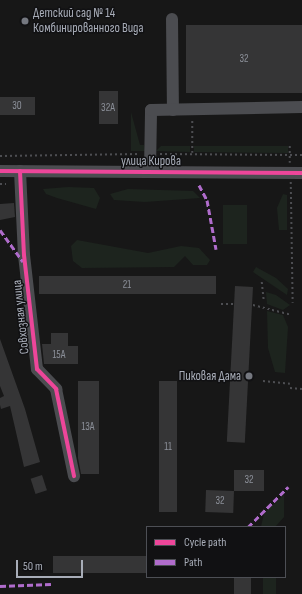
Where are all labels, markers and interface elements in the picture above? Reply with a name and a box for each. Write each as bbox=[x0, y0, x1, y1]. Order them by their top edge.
place label: Детский сад № 14 Комбинированного Вида bbox=[33, 6, 143, 37]
marker: Детский сад № 14 Комбинированного Вида bbox=[20, 16, 30, 26]
house number: 32 bbox=[239, 52, 249, 66]
house number: 30 bbox=[12, 99, 22, 113]
house number: 32А bbox=[101, 101, 115, 115]
street label: улица Кирова bbox=[121, 153, 181, 169]
house number: 21 bbox=[123, 278, 131, 292]
street label: Совхозная улица bbox=[9, 279, 33, 355]
house number: 15А bbox=[53, 348, 65, 362]
place label: Пиковая Дама bbox=[179, 368, 241, 384]
marker: Пиковая Дама bbox=[244, 371, 254, 381]
house number: 13А bbox=[81, 420, 95, 434]
house number: 11 bbox=[164, 440, 172, 454]
house number: 32 bbox=[244, 473, 254, 487]
house number: 32 bbox=[215, 494, 225, 508]
legend bbox=[146, 526, 286, 578]
text: Cycle path bbox=[184, 535, 226, 550]
scale bar bbox=[18, 552, 85, 578]
text: Path bbox=[184, 555, 202, 570]
text: 50 m bbox=[23, 559, 43, 574]

